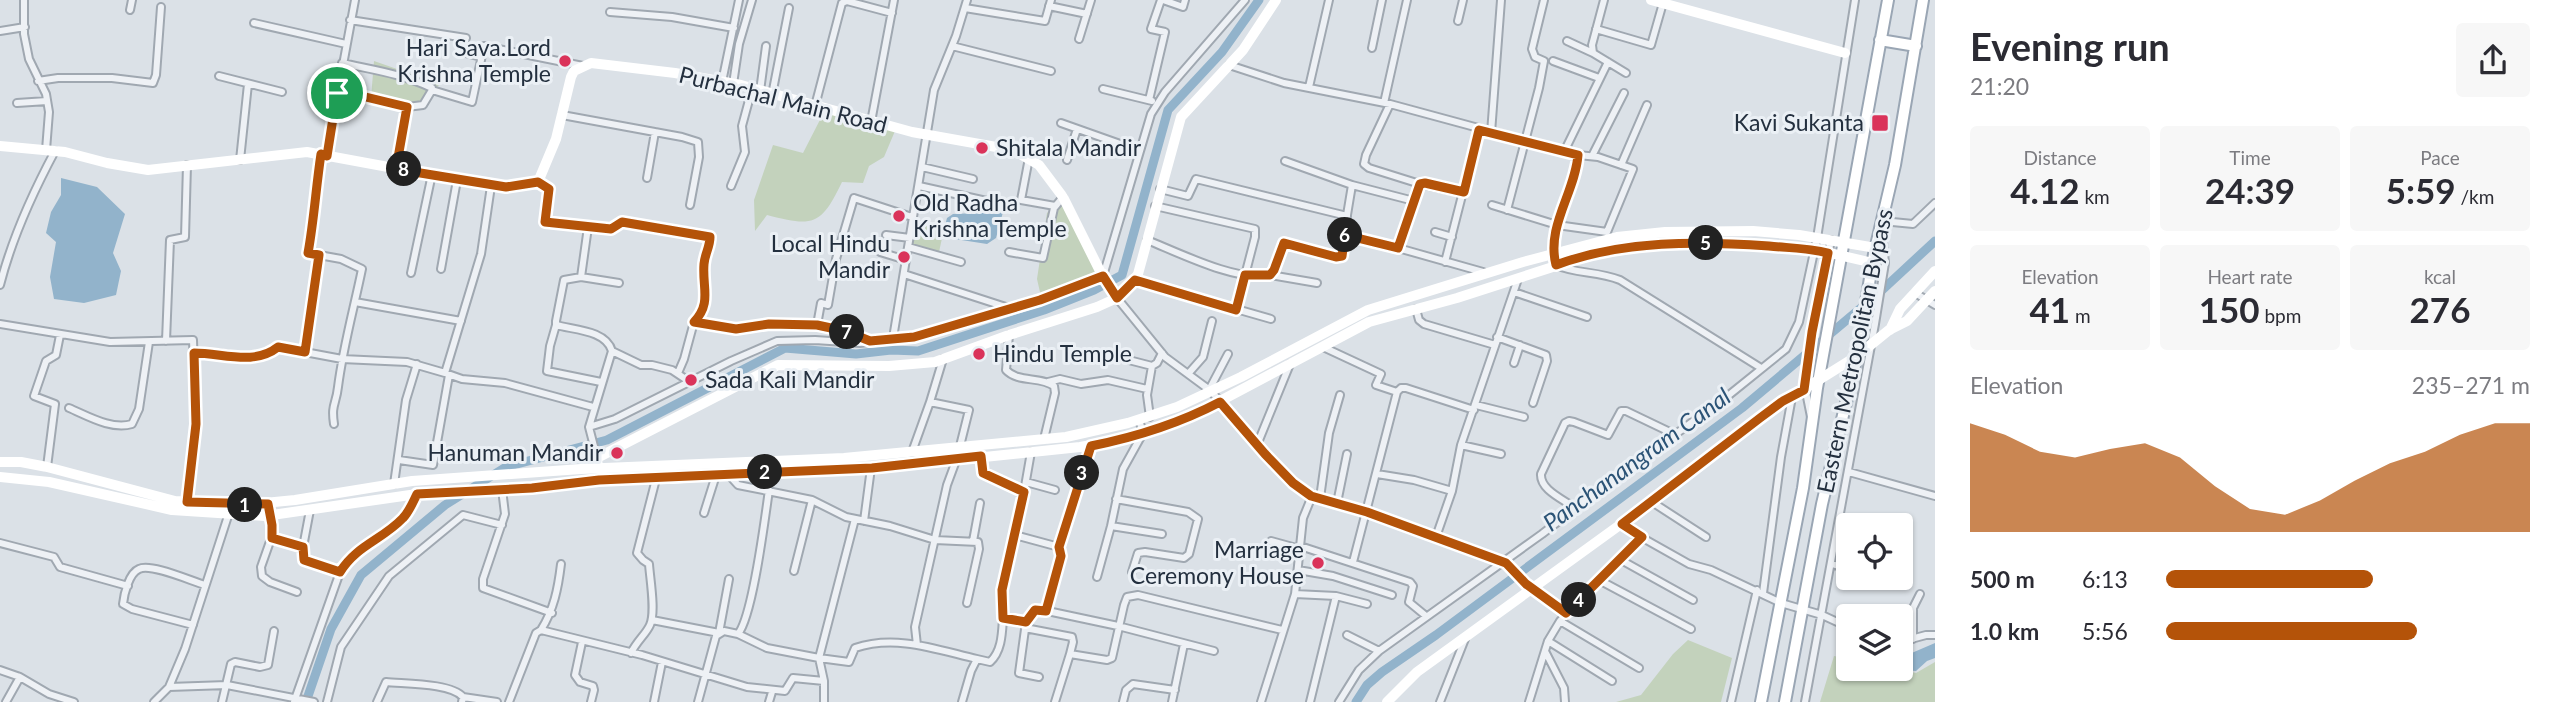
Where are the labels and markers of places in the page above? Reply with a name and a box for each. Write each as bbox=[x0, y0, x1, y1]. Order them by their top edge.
place label: Hari Sava.Lord Krishna Temple bbox=[397, 33, 551, 87]
marker: Hari Sava.Lord Krishna Temple bbox=[557, 53, 573, 69]
pin bbox=[307, 63, 367, 123]
place label: Kavi Sukanta bbox=[1734, 108, 1864, 136]
marker: Kavi Sukanta bbox=[1870, 113, 1890, 133]
place label: Shitala Mandir bbox=[996, 133, 1142, 161]
marker: Shitala Mandir bbox=[974, 140, 990, 156]
pin: 8 bbox=[386, 152, 422, 186]
place label: Old Radha Krishna Temple bbox=[913, 188, 1067, 242]
marker: Old Radha Krishna Temple bbox=[891, 208, 907, 224]
pin: 6 bbox=[1328, 218, 1362, 252]
pin: 5 bbox=[1688, 226, 1724, 260]
place label: Local Hindu Mandir bbox=[771, 229, 891, 283]
marker: Local Hindu Mandir bbox=[896, 249, 912, 265]
pin: 7 bbox=[830, 314, 864, 350]
place label: Hindu Temple bbox=[993, 339, 1132, 367]
marker: Hindu Temple bbox=[971, 346, 987, 362]
place label: Sada Kali Mandir bbox=[705, 365, 875, 393]
marker: Sada Kali Mandir bbox=[683, 372, 699, 388]
place label: Hanuman Mandir bbox=[428, 438, 604, 466]
marker: Hanuman Mandir bbox=[609, 445, 625, 461]
pin: 2 bbox=[748, 454, 782, 490]
pin: 3 bbox=[1064, 456, 1100, 490]
pin: 1 bbox=[228, 488, 262, 522]
place label: Marriage Ceremony House bbox=[1130, 535, 1304, 589]
marker: Marriage Ceremony House bbox=[1310, 555, 1326, 571]
pin: 4 bbox=[1562, 582, 1596, 618]

